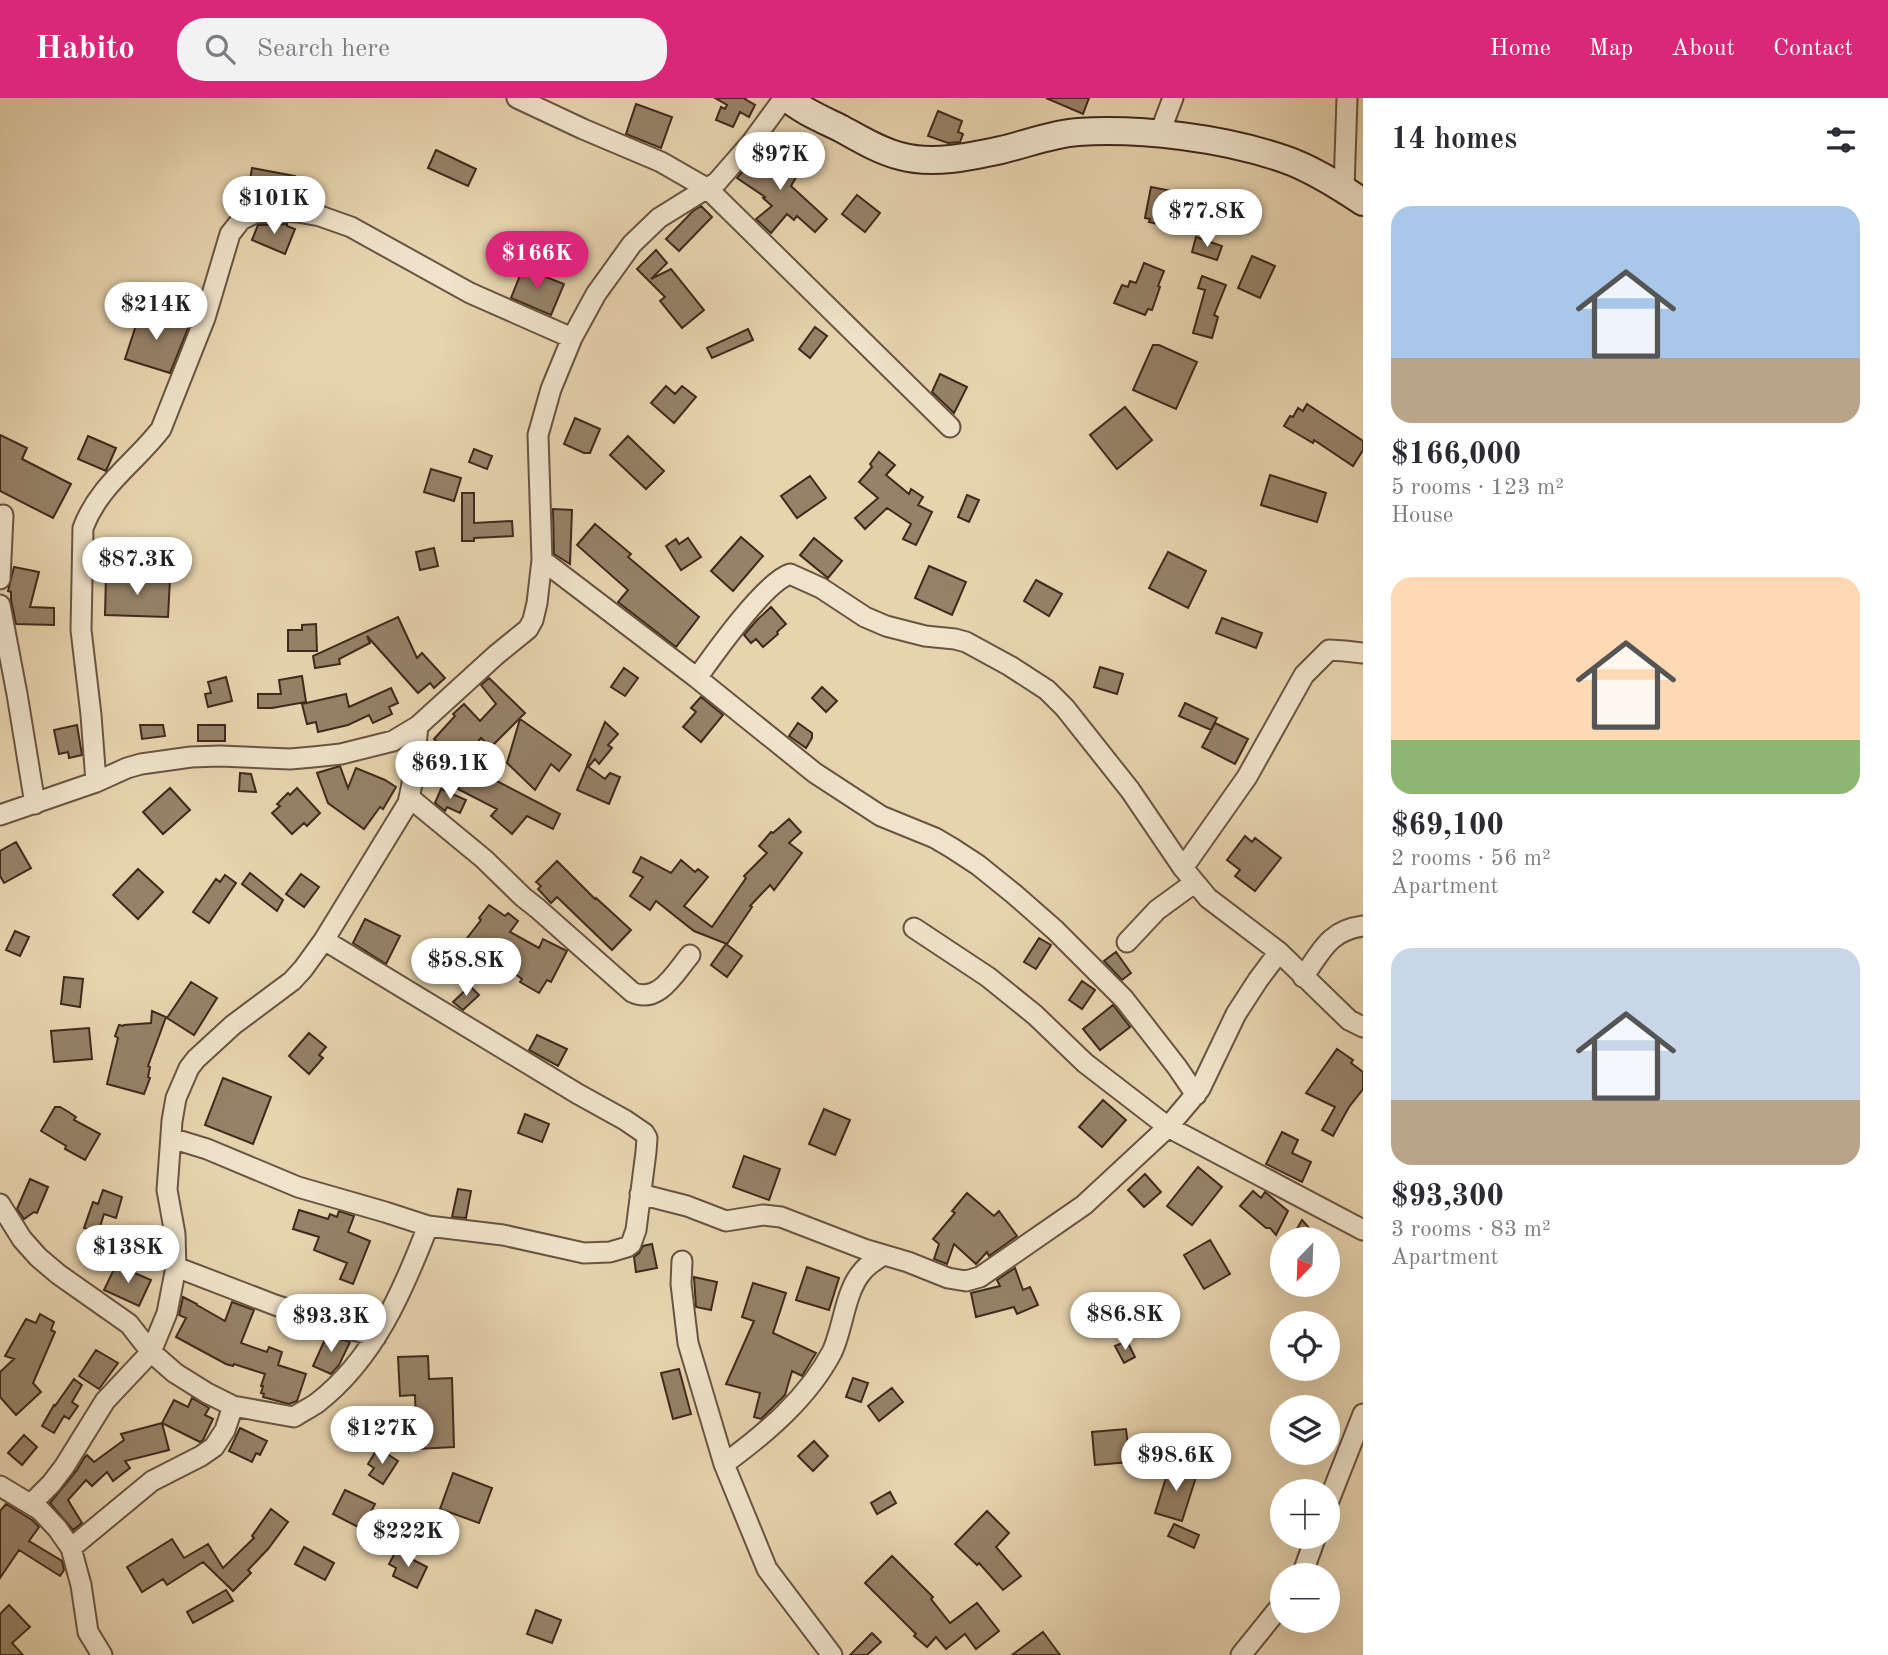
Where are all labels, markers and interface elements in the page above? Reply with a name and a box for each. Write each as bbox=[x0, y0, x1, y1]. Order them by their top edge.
search box bbox=[177, 18, 667, 81]
icon: search bbox=[201, 30, 239, 68]
text: Habito bbox=[35, 33, 135, 66]
text: Search here bbox=[257, 36, 390, 62]
text: Home bbox=[1490, 37, 1551, 61]
text: Map bbox=[1589, 37, 1633, 61]
text: About bbox=[1671, 37, 1735, 61]
text: Contact bbox=[1773, 37, 1853, 61]
icon: filters bbox=[1822, 121, 1860, 159]
text: 14 homes bbox=[1391, 125, 1517, 155]
pin: $97K bbox=[739, 132, 821, 192]
text: $97K bbox=[751, 143, 809, 166]
pin: $101K bbox=[225, 176, 323, 236]
text: $101K bbox=[238, 187, 310, 210]
pin: $77.8K bbox=[1150, 190, 1264, 249]
text: $77.8K bbox=[1168, 200, 1246, 223]
pin: $166K bbox=[488, 232, 586, 291]
text: $166K bbox=[501, 242, 573, 265]
icon: home bbox=[1563, 251, 1689, 377]
pin: $214K bbox=[107, 282, 205, 342]
text: $214K bbox=[120, 293, 192, 316]
text: $166,000 bbox=[1391, 440, 1521, 470]
text: 5 rooms · 123 m² bbox=[1391, 476, 1564, 499]
text: House bbox=[1391, 504, 1453, 527]
pin: $87.3K bbox=[80, 538, 194, 597]
text: $87.3K bbox=[98, 548, 176, 571]
icon: home bbox=[1563, 622, 1689, 748]
pin: $69.1K bbox=[393, 742, 507, 801]
text: $69.1K bbox=[411, 752, 489, 775]
text: $69,100 bbox=[1391, 811, 1504, 841]
text: 2 rooms · 56 m² bbox=[1391, 847, 1551, 870]
text: Apartment bbox=[1391, 875, 1499, 898]
pin: $58.8K bbox=[409, 939, 523, 998]
text: $58.8K bbox=[427, 949, 505, 972]
icon: home bbox=[1563, 993, 1689, 1119]
text: $93,300 bbox=[1391, 1182, 1504, 1212]
text: 3 rooms · 83 m² bbox=[1391, 1218, 1551, 1241]
pin: $138K bbox=[79, 1226, 177, 1285]
north arrow bbox=[1270, 1227, 1340, 1297]
map controls bbox=[1270, 1227, 1340, 1633]
text: $138K bbox=[92, 1236, 164, 1259]
text: Apartment bbox=[1391, 1246, 1499, 1269]
pin: $86.8K bbox=[1068, 1292, 1182, 1352]
pin: $93.3K bbox=[274, 1294, 388, 1354]
text: $86.8K bbox=[1086, 1303, 1164, 1326]
text: $93.3K bbox=[292, 1305, 370, 1328]
button: locate bbox=[1270, 1311, 1340, 1381]
button: layers bbox=[1270, 1395, 1340, 1465]
pin: $127K bbox=[333, 1406, 431, 1466]
text: $127K bbox=[346, 1417, 418, 1440]
pin: $98.6K bbox=[1119, 1434, 1233, 1493]
text: $98.6K bbox=[1137, 1444, 1215, 1467]
button: + bbox=[1270, 1479, 1340, 1549]
pin: $222K bbox=[359, 1510, 457, 1569]
text: $222K bbox=[372, 1520, 444, 1543]
button: − bbox=[1270, 1563, 1340, 1633]

